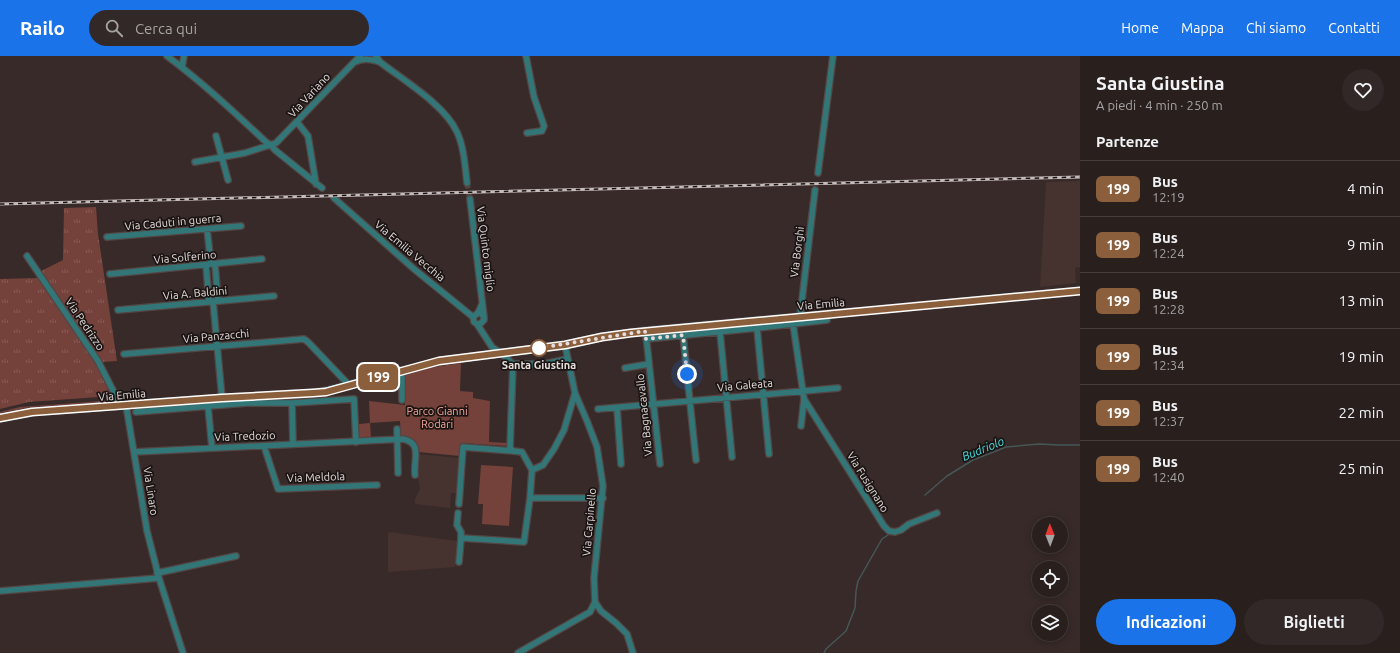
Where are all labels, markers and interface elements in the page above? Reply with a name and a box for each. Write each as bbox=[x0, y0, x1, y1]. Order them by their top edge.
search box bbox=[89, 10, 369, 46]
text: Railo bbox=[20, 17, 65, 39]
icon: search bbox=[103, 17, 125, 39]
text: Cerca qui bbox=[135, 20, 197, 37]
text: Home bbox=[1121, 20, 1159, 36]
text: Mappa bbox=[1181, 20, 1224, 36]
text: Chi siamo bbox=[1246, 20, 1306, 36]
text: Contatti bbox=[1328, 20, 1380, 36]
button: heart bbox=[1342, 69, 1384, 111]
street label: Via Variano bbox=[286, 70, 332, 120]
text: Santa Giustina bbox=[1096, 72, 1225, 94]
text: A piedi · 4 min · 250 m bbox=[1096, 98, 1223, 112]
text: Partenze bbox=[1096, 133, 1159, 150]
text: Bus bbox=[1152, 173, 1178, 190]
text: 4 min bbox=[1347, 180, 1384, 197]
text: 199 bbox=[1106, 181, 1130, 197]
text: 12:19 bbox=[1152, 190, 1185, 204]
street label: Via Quinto miglio bbox=[475, 206, 497, 292]
street label: Via Caduti in guerra bbox=[124, 212, 222, 232]
street label: Via Emilia Vecchia bbox=[373, 218, 447, 284]
street label: Via Borghi bbox=[788, 226, 806, 278]
text: Bus bbox=[1152, 229, 1178, 246]
text: 9 min bbox=[1347, 236, 1384, 253]
text: 199 bbox=[1106, 237, 1130, 253]
text: 12:24 bbox=[1152, 246, 1185, 260]
street label: Via Solferino bbox=[153, 248, 217, 266]
street label: Via A. Baldini bbox=[162, 284, 228, 302]
text: Bus bbox=[1152, 285, 1178, 302]
text: 13 min bbox=[1338, 292, 1384, 309]
text: 199 bbox=[1106, 293, 1130, 309]
street label: Via Pedrizzo bbox=[63, 296, 107, 352]
street label: Via Emilia bbox=[797, 296, 845, 312]
text: 12:28 bbox=[1152, 302, 1185, 316]
street label: Via Panzacchi bbox=[182, 327, 250, 345]
marker: Santa Giustina bbox=[530, 339, 548, 357]
text: Bus bbox=[1152, 341, 1178, 358]
text: 19 min bbox=[1338, 348, 1384, 365]
text: 199 bbox=[1106, 349, 1130, 365]
text: 12:34 bbox=[1152, 358, 1185, 372]
place label: Santa Giustina bbox=[502, 359, 576, 371]
line badge: 199 bbox=[355, 364, 401, 390]
your location bbox=[677, 364, 697, 384]
text: 199 bbox=[366, 369, 390, 385]
street label: Via Bagnacavallo bbox=[634, 373, 654, 457]
street label: Via Galeata bbox=[717, 377, 773, 393]
street label: Via Emilia bbox=[98, 387, 146, 403]
text: Bus bbox=[1152, 397, 1178, 414]
text: 22 min bbox=[1338, 404, 1384, 421]
park label: Parco Gianni Rodari bbox=[406, 405, 468, 430]
text: 199 bbox=[1106, 405, 1130, 421]
text: 12:37 bbox=[1152, 414, 1185, 428]
street label: Via Tredozio bbox=[214, 429, 276, 443]
water label: Budriolo bbox=[960, 434, 1006, 463]
street label: Via Fusignano bbox=[845, 450, 891, 514]
text: Bus bbox=[1152, 453, 1178, 470]
text: 25 min bbox=[1338, 460, 1384, 477]
text: 199 bbox=[1106, 461, 1130, 477]
street label: Via Linaro bbox=[141, 466, 161, 516]
street label: Via Meldola bbox=[287, 470, 345, 484]
text: 12:40 bbox=[1152, 470, 1185, 484]
street label: Via Carpinello bbox=[580, 487, 598, 557]
north arrow bbox=[1032, 517, 1068, 553]
map controls bbox=[1032, 517, 1068, 641]
button: locate bbox=[1032, 561, 1068, 597]
button: Indicazioni bbox=[1096, 599, 1236, 645]
button: Biglietti bbox=[1244, 599, 1384, 645]
button: layers bbox=[1032, 605, 1068, 641]

